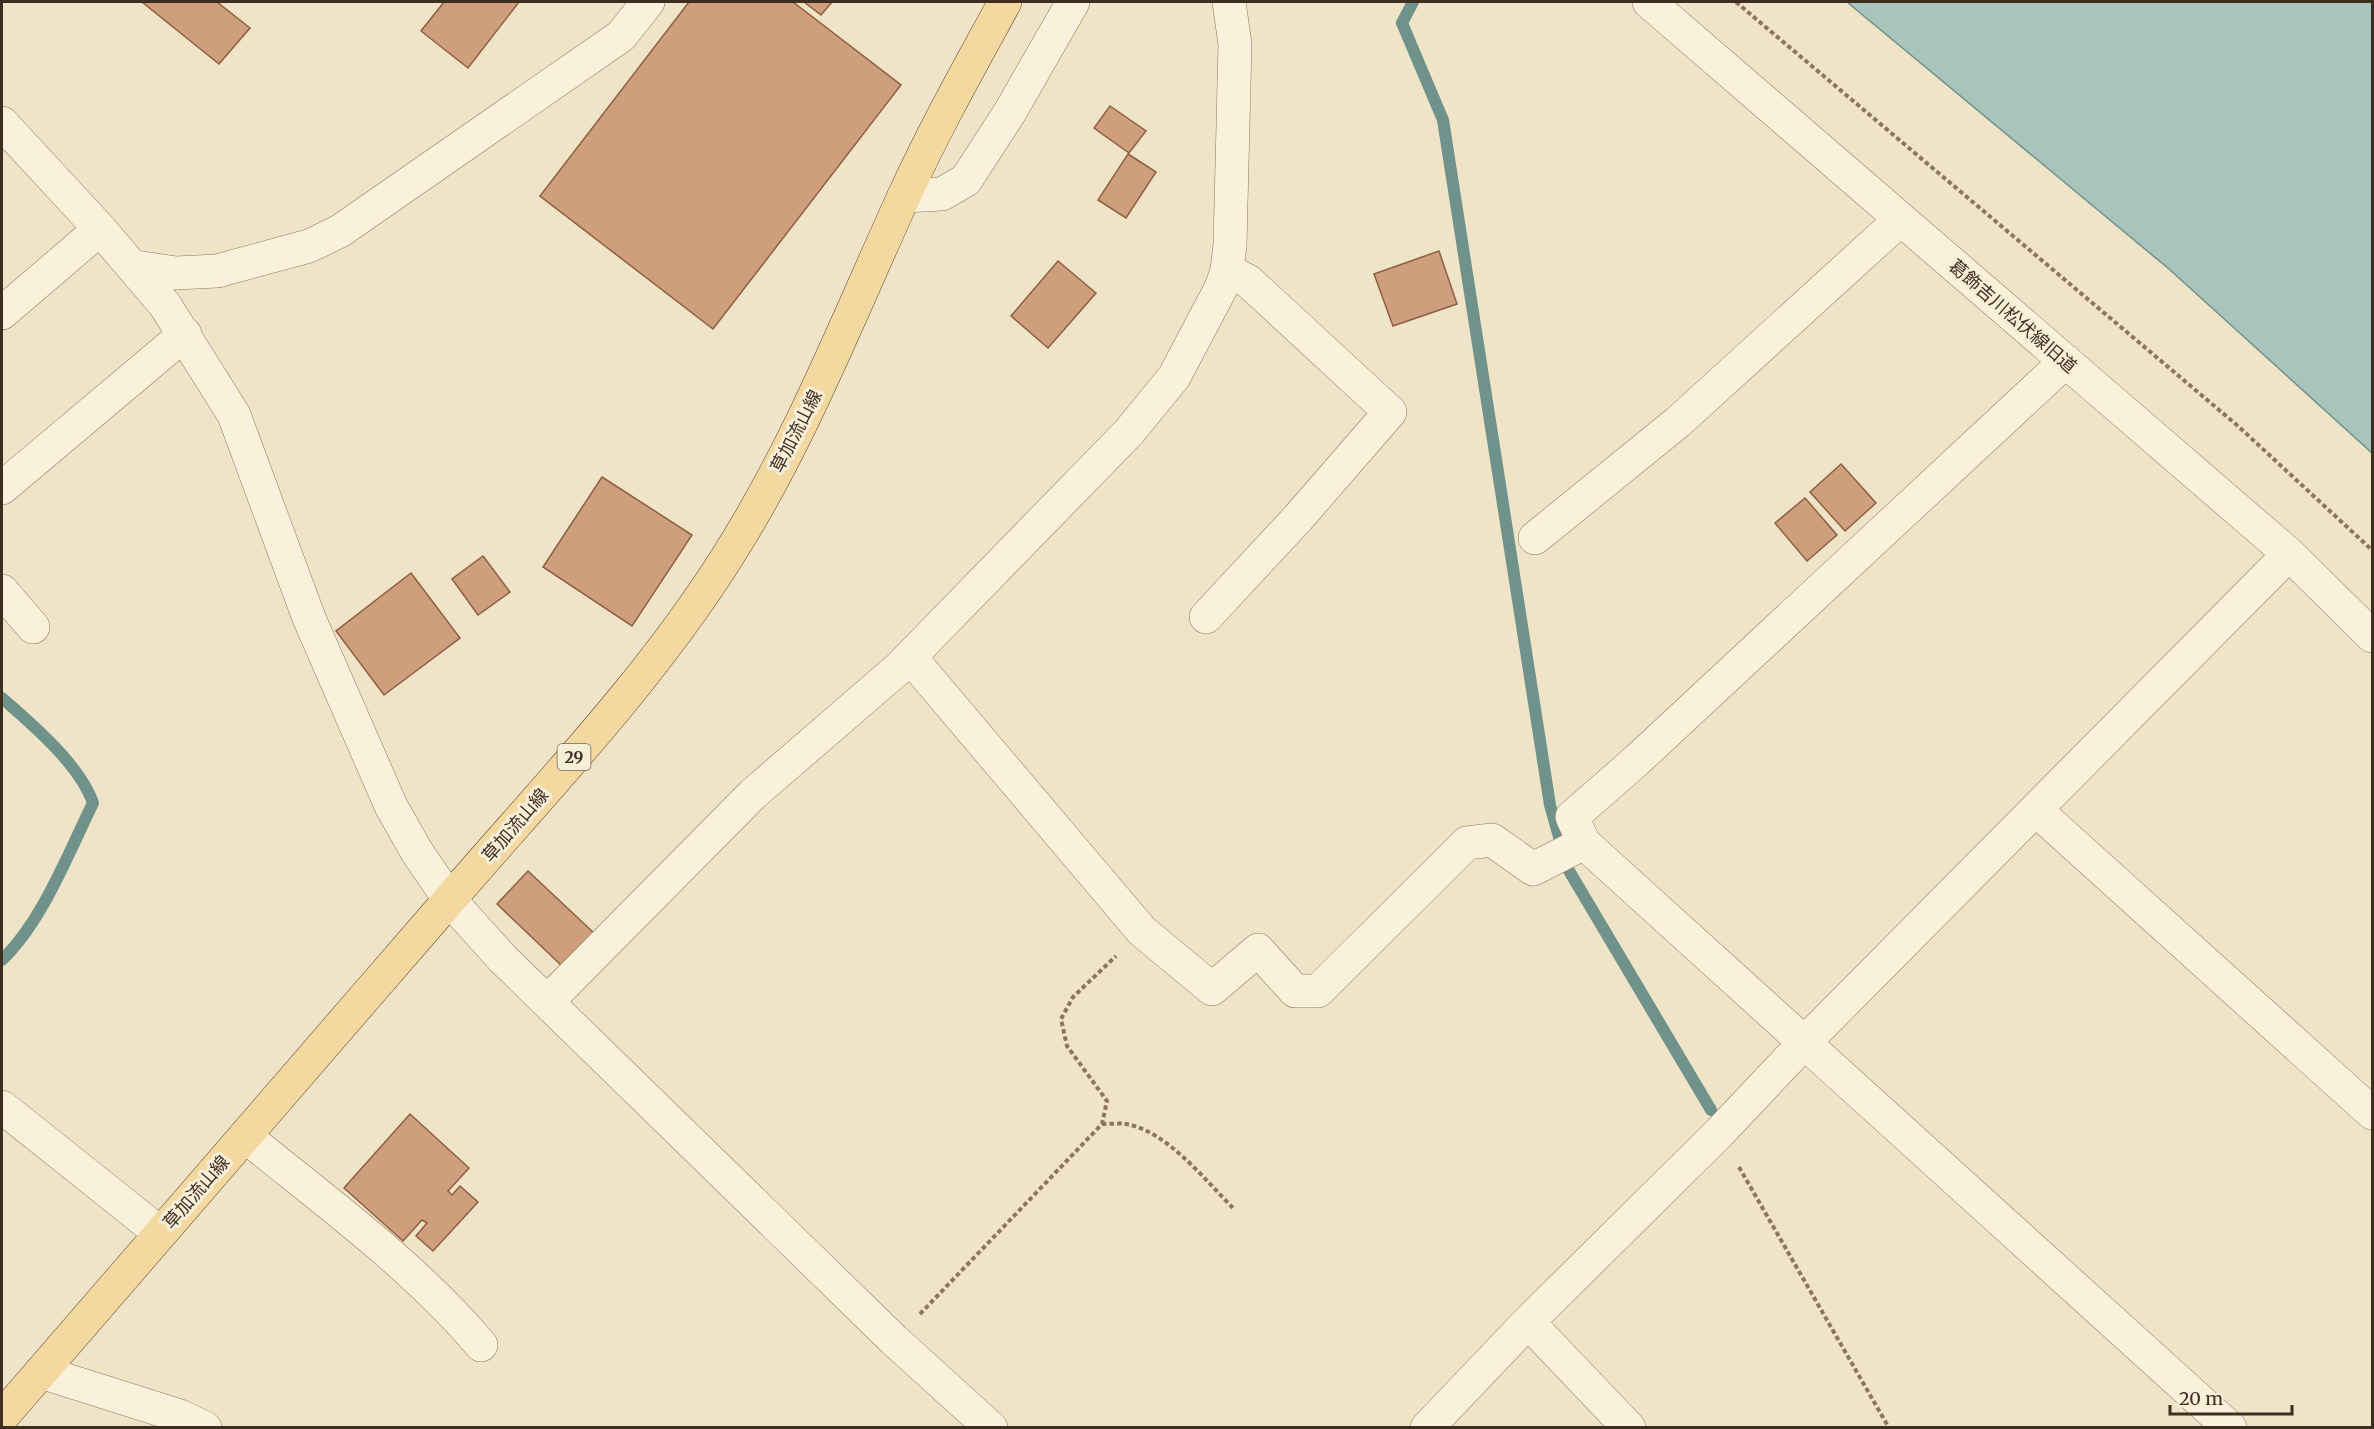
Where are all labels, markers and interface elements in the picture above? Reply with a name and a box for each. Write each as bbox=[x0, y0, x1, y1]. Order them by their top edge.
street label: 葛飾吉川松伏線旧道 bbox=[1944, 254, 2082, 378]
street label: 草加流山線 bbox=[765, 386, 827, 476]
road number: 29 bbox=[558, 744, 590, 770]
street label: 草加流山線 bbox=[477, 783, 553, 867]
street label: 草加流山線 bbox=[158, 1150, 234, 1234]
scale bar bbox=[2170, 1378, 2292, 1416]
text: 20 m bbox=[2179, 1387, 2223, 1410]

